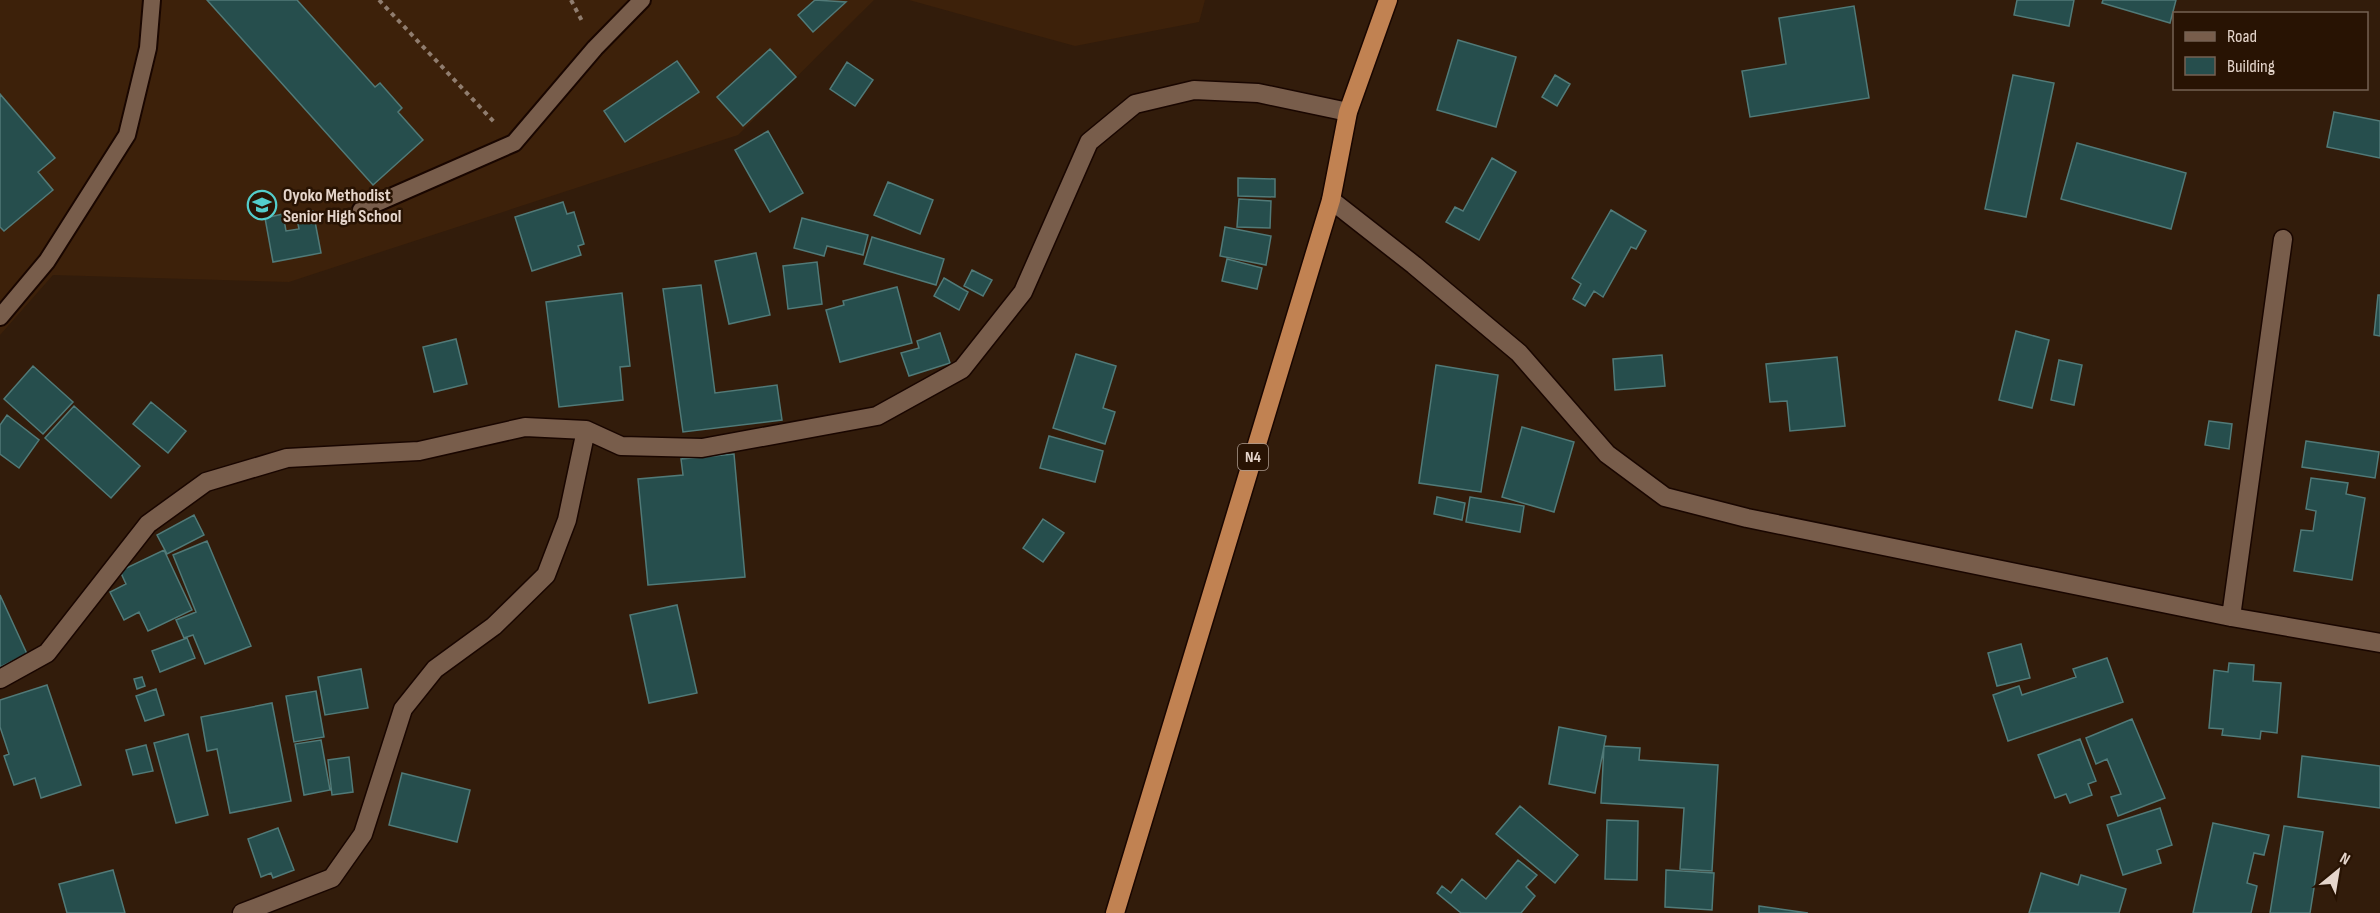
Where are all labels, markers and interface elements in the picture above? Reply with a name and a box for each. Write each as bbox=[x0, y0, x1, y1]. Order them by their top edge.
legend bbox=[2173, 12, 2368, 90]
text: Road bbox=[2227, 26, 2257, 47]
text: Building bbox=[2227, 56, 2275, 77]
place label: Oyoko Methodist Senior High School bbox=[283, 185, 401, 227]
school or university icon: Oyoko Methodist Senior High School bbox=[246, 189, 278, 221]
road number: N4 bbox=[1238, 444, 1268, 470]
north arrow bbox=[2308, 841, 2368, 901]
text: N bbox=[2336, 849, 2353, 870]

